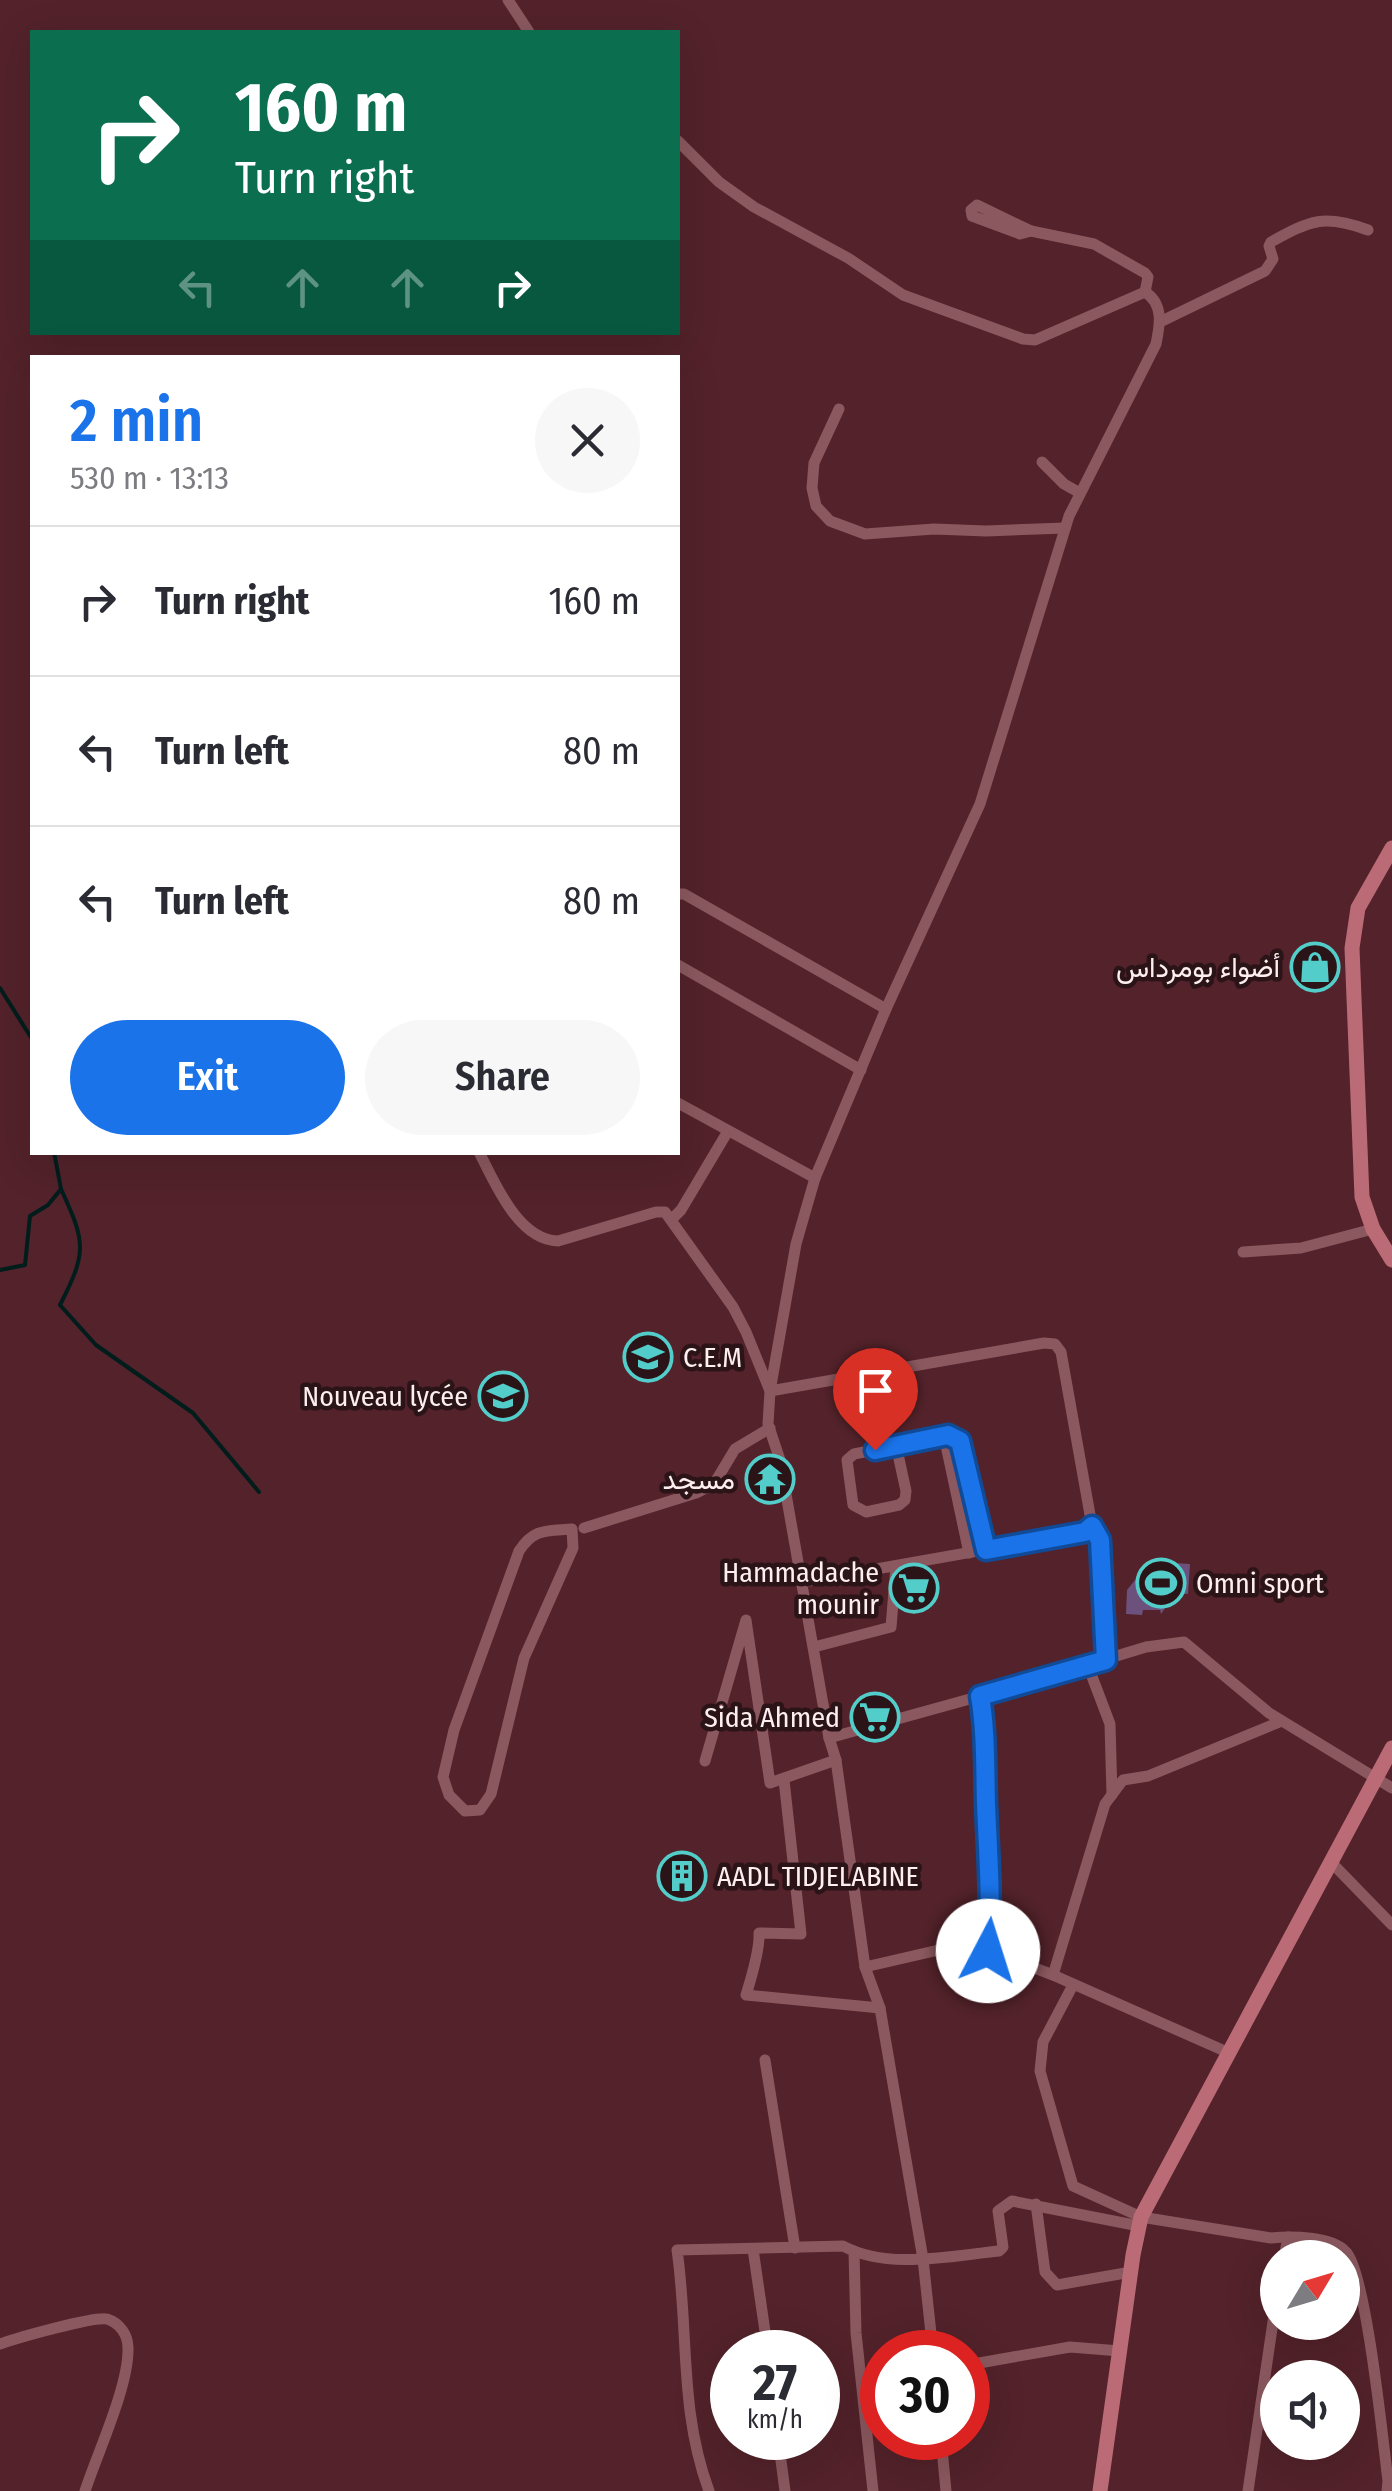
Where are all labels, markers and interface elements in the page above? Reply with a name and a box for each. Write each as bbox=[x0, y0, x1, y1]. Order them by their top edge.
text: 160 m bbox=[235, 66, 407, 150]
icon: right bbox=[70, 70, 200, 200]
text: Turn right bbox=[235, 151, 414, 205]
icon: left bbox=[170, 260, 225, 315]
icon: ahead bbox=[275, 260, 330, 315]
icon: ahead bbox=[380, 260, 435, 315]
icon: right bbox=[485, 260, 540, 315]
text: 2 min bbox=[70, 385, 203, 457]
button: close bbox=[535, 388, 640, 493]
text: 530 m · 13:13 bbox=[70, 459, 229, 497]
icon: right bbox=[70, 574, 125, 629]
text: Turn right bbox=[155, 578, 309, 624]
text: 160 m bbox=[548, 578, 640, 624]
icon: left bbox=[70, 724, 125, 779]
text: Turn left bbox=[155, 728, 289, 774]
text: 80 m bbox=[563, 728, 640, 774]
icon: left bbox=[70, 874, 125, 929]
text: Turn left bbox=[155, 878, 289, 924]
text: 80 m bbox=[563, 878, 640, 924]
shop icon: أضواء بومرداس bbox=[1289, 941, 1341, 993]
place label: أضواء بومرداس bbox=[1116, 951, 1280, 985]
button: Exit bbox=[70, 1020, 345, 1135]
button: Share bbox=[365, 1020, 640, 1135]
school or university icon: C.E.M bbox=[622, 1331, 674, 1383]
place label: C.E.M bbox=[683, 1341, 742, 1374]
pin bbox=[833, 1348, 918, 1451]
icon: arrive bbox=[848, 1363, 903, 1418]
school or university icon: Nouveau lycée bbox=[477, 1370, 529, 1422]
place label: Nouveau lycée bbox=[302, 1380, 468, 1413]
temple icon: مسجد bbox=[744, 1453, 796, 1505]
place label: مسجد bbox=[662, 1463, 735, 1496]
place label: Hammadache mounir bbox=[722, 1556, 879, 1621]
sports icon: Omni sport bbox=[1135, 1557, 1187, 1609]
supermarket icon: Hammadache mounir bbox=[888, 1562, 940, 1614]
place label: Omni sport bbox=[1196, 1567, 1325, 1600]
supermarket icon: Sida Ahmed bbox=[849, 1691, 901, 1743]
place label: Sida Ahmed bbox=[704, 1701, 840, 1734]
building icon: AADL TIDJELABINE bbox=[656, 1850, 708, 1902]
place label: AADL TIDJELABINE bbox=[717, 1860, 919, 1893]
position arrow bbox=[936, 1899, 1040, 2003]
north arrow bbox=[1260, 2240, 1360, 2340]
map controls bbox=[1260, 2240, 1360, 2460]
speed limit sign: 30 bbox=[860, 2330, 990, 2460]
text: 27 bbox=[753, 2353, 797, 2413]
button: sound bbox=[1260, 2360, 1360, 2460]
text: km/h bbox=[747, 2405, 803, 2435]

